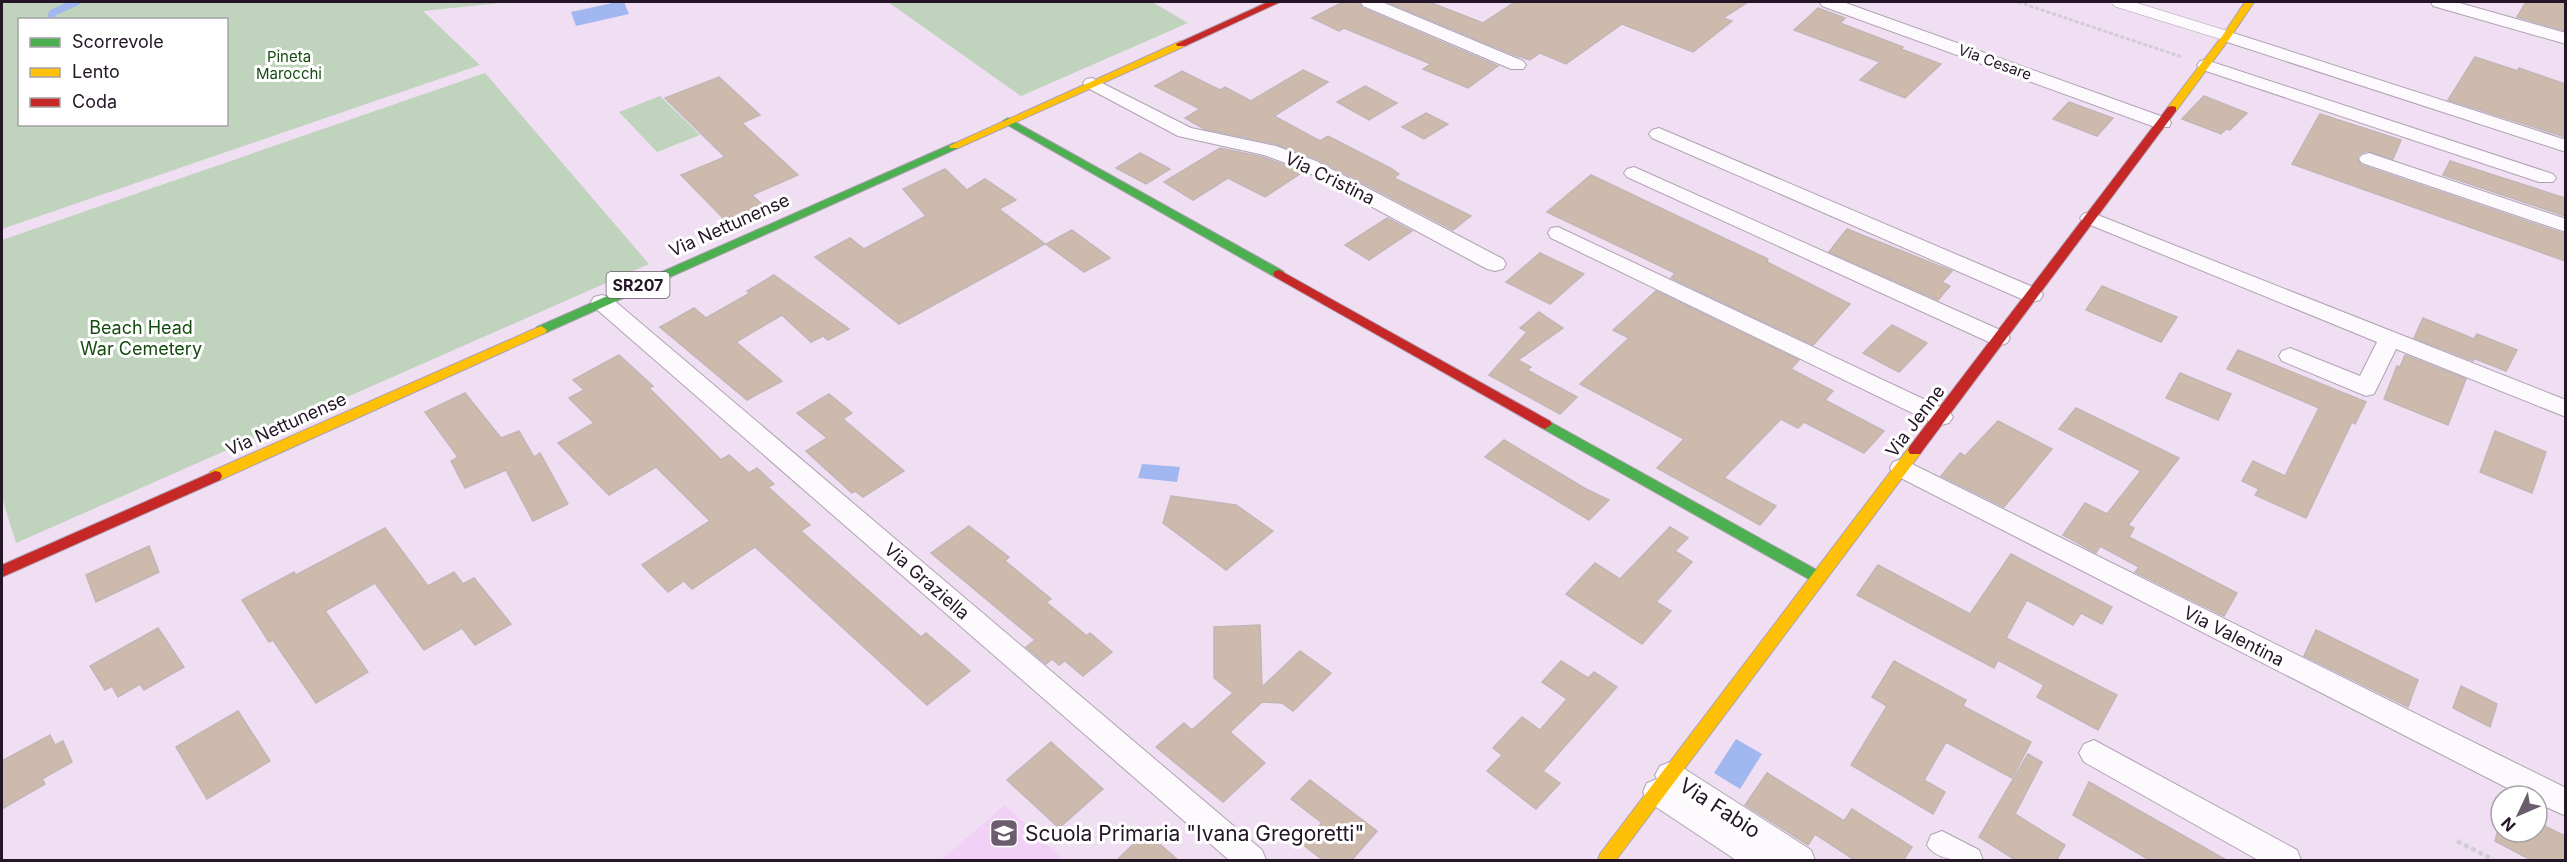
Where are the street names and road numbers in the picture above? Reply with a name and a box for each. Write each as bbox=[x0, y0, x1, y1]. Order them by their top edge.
street label: Via Cesare bbox=[1956, 40, 2034, 84]
street label: Via Cristina bbox=[1282, 147, 1378, 209]
street label: Via Nettunense bbox=[665, 189, 793, 261]
road number: SR207 bbox=[606, 272, 670, 298]
street label: Via Jenne bbox=[1881, 381, 1949, 461]
street label: Via Nettunense bbox=[222, 388, 350, 460]
street label: Via Graziella bbox=[880, 538, 974, 624]
street label: Via Valentina bbox=[2180, 602, 2288, 670]
street label: Via Fabio bbox=[1675, 773, 1765, 843]

